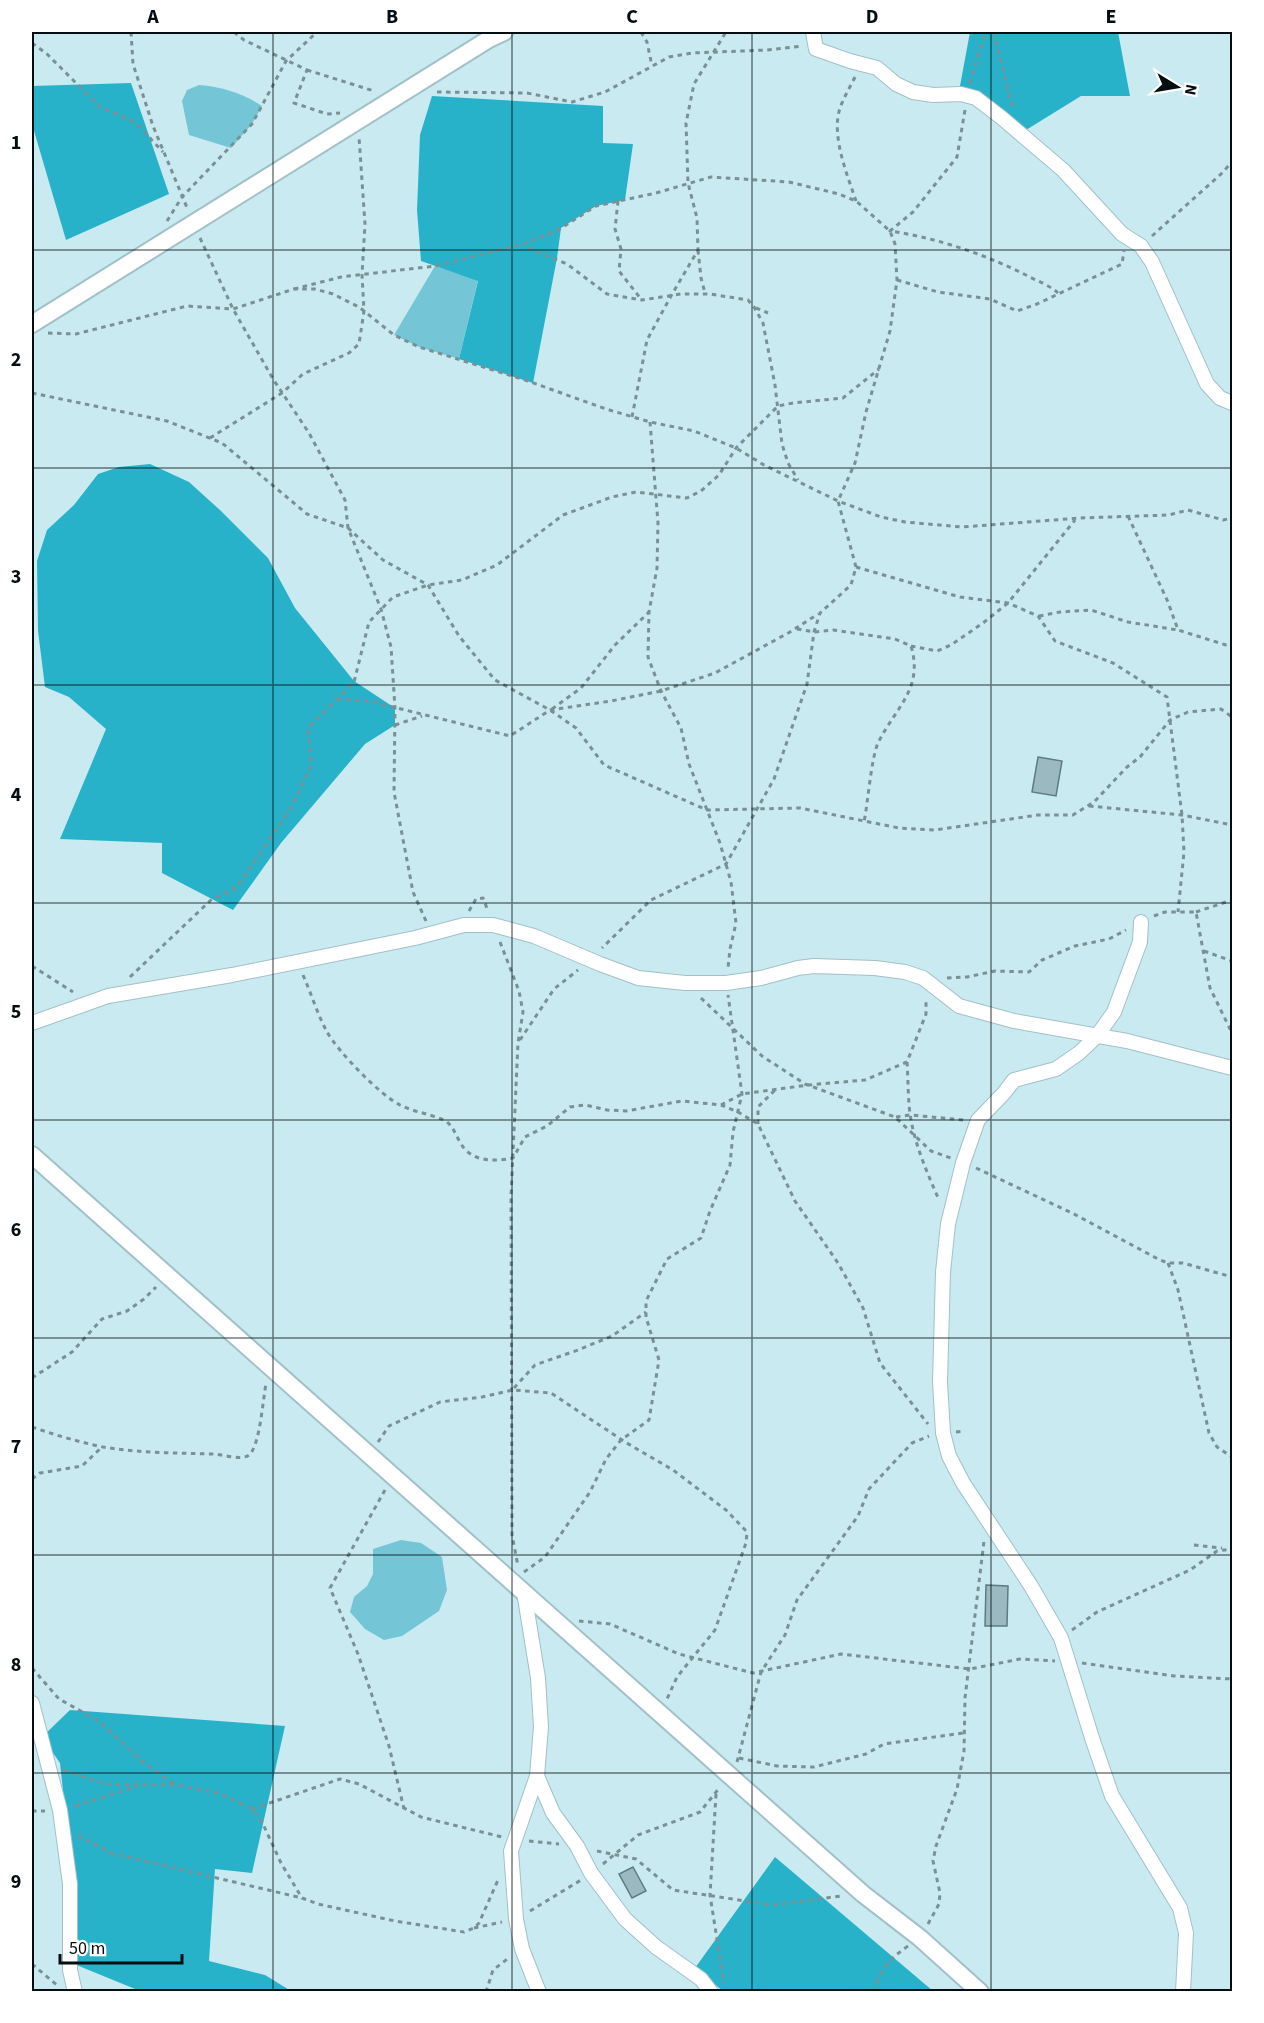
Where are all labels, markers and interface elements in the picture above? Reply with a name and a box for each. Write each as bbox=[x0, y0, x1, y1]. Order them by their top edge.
text: A bbox=[146, 3, 159, 31]
text: B bbox=[386, 3, 398, 31]
text: C bbox=[626, 3, 638, 31]
text: D bbox=[866, 3, 878, 31]
text: E bbox=[1106, 3, 1116, 31]
north arrow bbox=[1147, 57, 1207, 117]
text: N bbox=[1179, 82, 1203, 97]
text: 1 bbox=[11, 129, 21, 157]
text: 2 bbox=[11, 346, 21, 374]
text: 3 bbox=[11, 563, 21, 591]
text: 4 bbox=[11, 781, 22, 809]
text: 5 bbox=[11, 998, 21, 1026]
text: 6 bbox=[11, 1216, 21, 1244]
text: 7 bbox=[11, 1433, 21, 1461]
text: 8 bbox=[11, 1651, 21, 1679]
text: 9 bbox=[11, 1868, 21, 1896]
scale bar bbox=[60, 1927, 182, 1965]
text: 50 m bbox=[69, 1936, 105, 1961]

